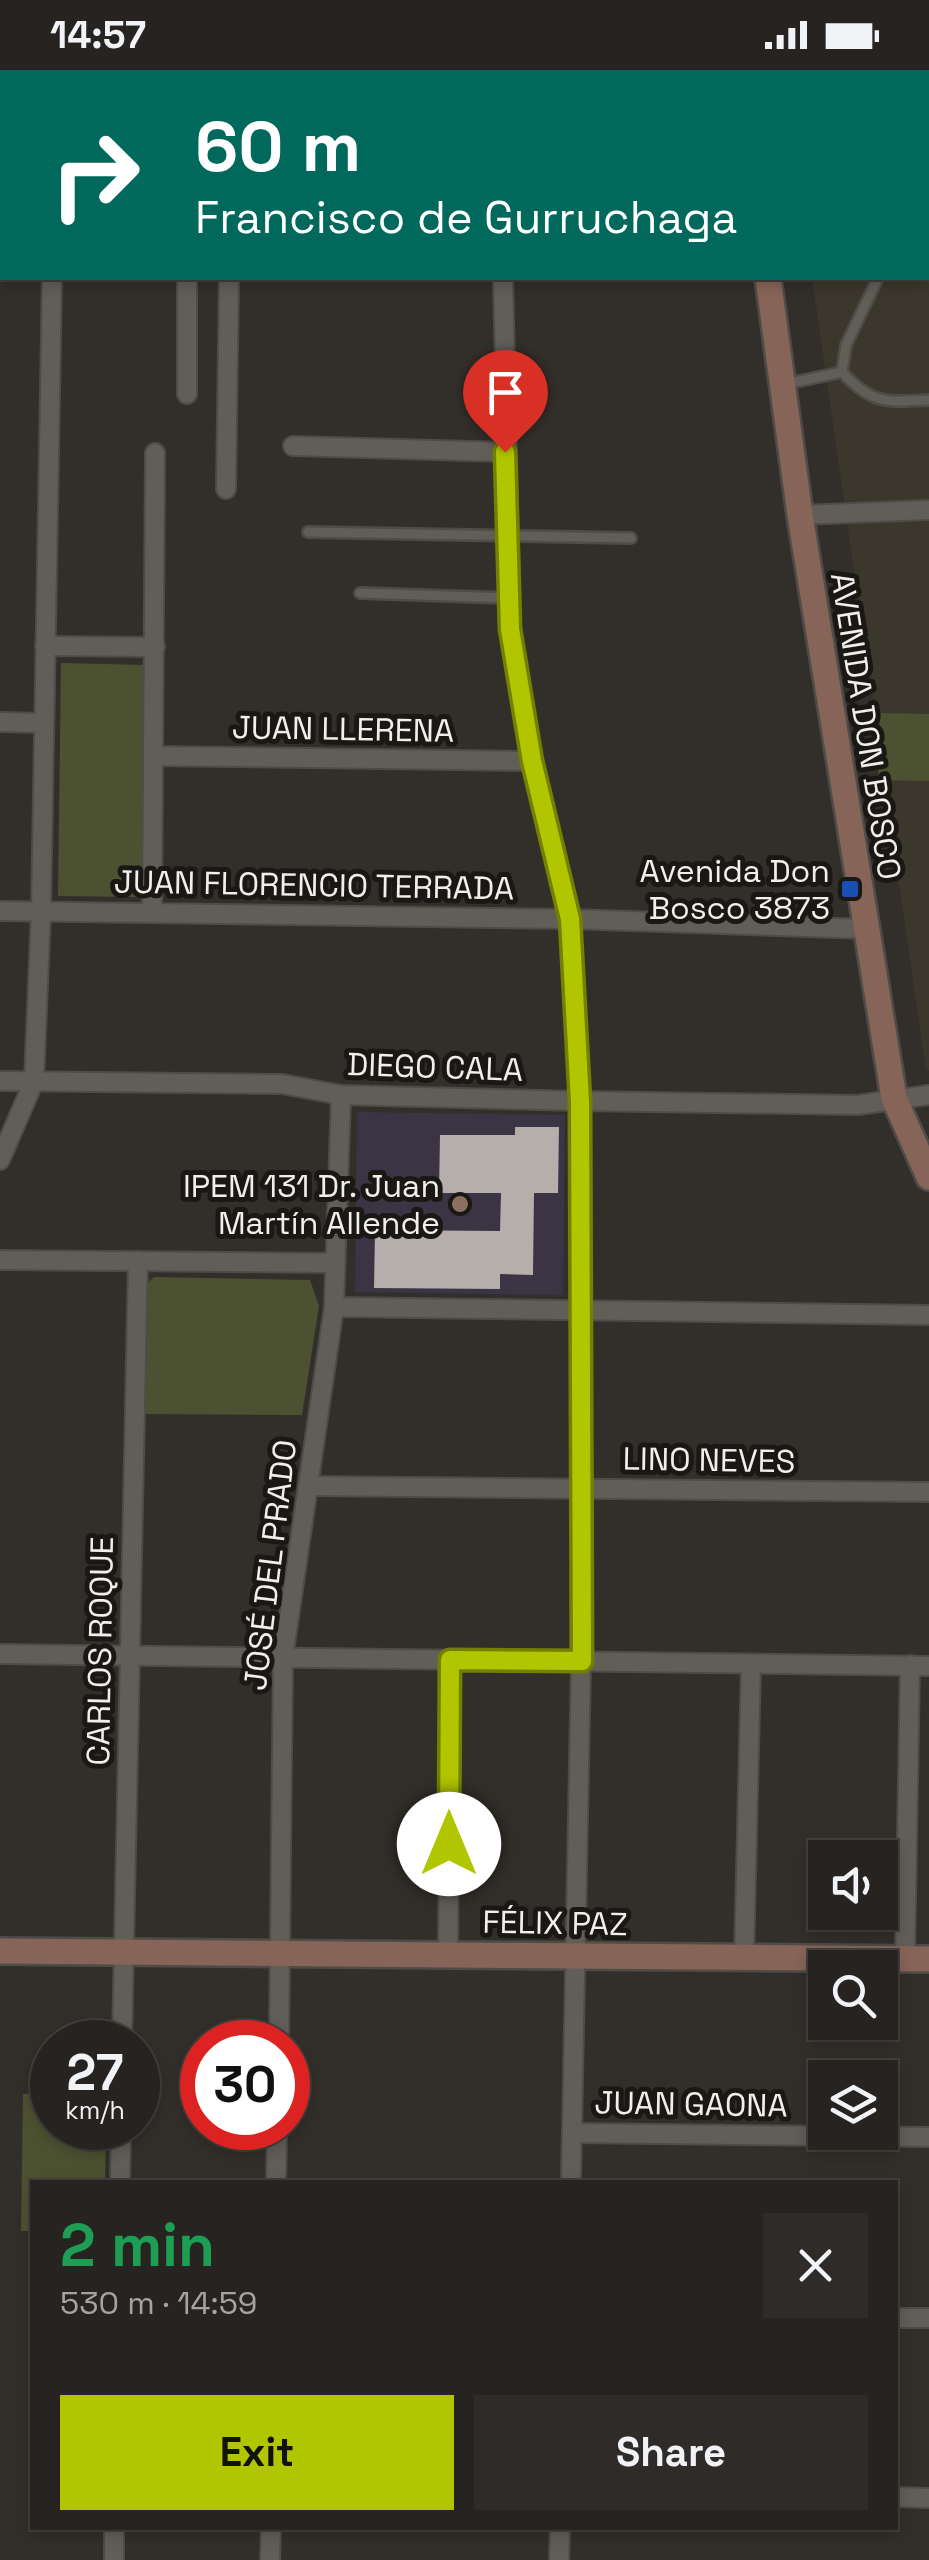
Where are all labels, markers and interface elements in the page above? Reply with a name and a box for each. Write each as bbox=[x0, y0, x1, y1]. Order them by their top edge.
text: 14:57 bbox=[50, 11, 146, 59]
text: 60 m bbox=[195, 102, 361, 191]
icon: right bbox=[30, 110, 160, 240]
text: Francisco de Gurruchaga bbox=[195, 189, 737, 246]
pin bbox=[463, 350, 548, 453]
icon: arrive bbox=[478, 365, 533, 420]
street label: AVENIDA DON BOSCO bbox=[822, 570, 910, 882]
street label: JUAN LLERENA bbox=[232, 707, 454, 751]
place label: Avenida Don Bosco 3873 bbox=[640, 851, 830, 928]
street label: JUAN FLORENCIO TERRADA bbox=[114, 862, 514, 908]
marker: Avenida Don Bosco 3873 bbox=[839, 878, 861, 900]
street label: DIEGO CALA bbox=[346, 1044, 524, 1090]
place label: IPEM 131 Dr. Juan Martín Allende bbox=[183, 1166, 440, 1243]
marker: IPEM 131 Dr. Juan Martín Allende bbox=[449, 1193, 471, 1215]
street label: JOSÉ DEL PRADO bbox=[235, 1437, 305, 1693]
street label: LINO NEVES bbox=[622, 1438, 796, 1482]
street label: CARLOS ROQUE bbox=[78, 1536, 122, 1766]
position arrow bbox=[397, 1792, 501, 1896]
map controls bbox=[808, 1840, 898, 2150]
button: sound bbox=[808, 1840, 898, 1930]
street label: FÉLIX PAZ bbox=[482, 1902, 628, 1944]
button: search bbox=[808, 1950, 898, 2040]
speed limit sign: 30 bbox=[180, 2020, 310, 2150]
text: 27 bbox=[67, 2041, 123, 2105]
button: layers bbox=[808, 2060, 898, 2150]
street label: JUAN GAONA bbox=[594, 2082, 788, 2126]
text: km/h bbox=[65, 2094, 125, 2126]
text: 2 min bbox=[60, 2207, 215, 2284]
button: close bbox=[763, 2213, 868, 2318]
text: 530 m · 14:59 bbox=[60, 2283, 257, 2323]
button: Exit bbox=[60, 2395, 454, 2510]
button: Share bbox=[474, 2395, 868, 2510]

